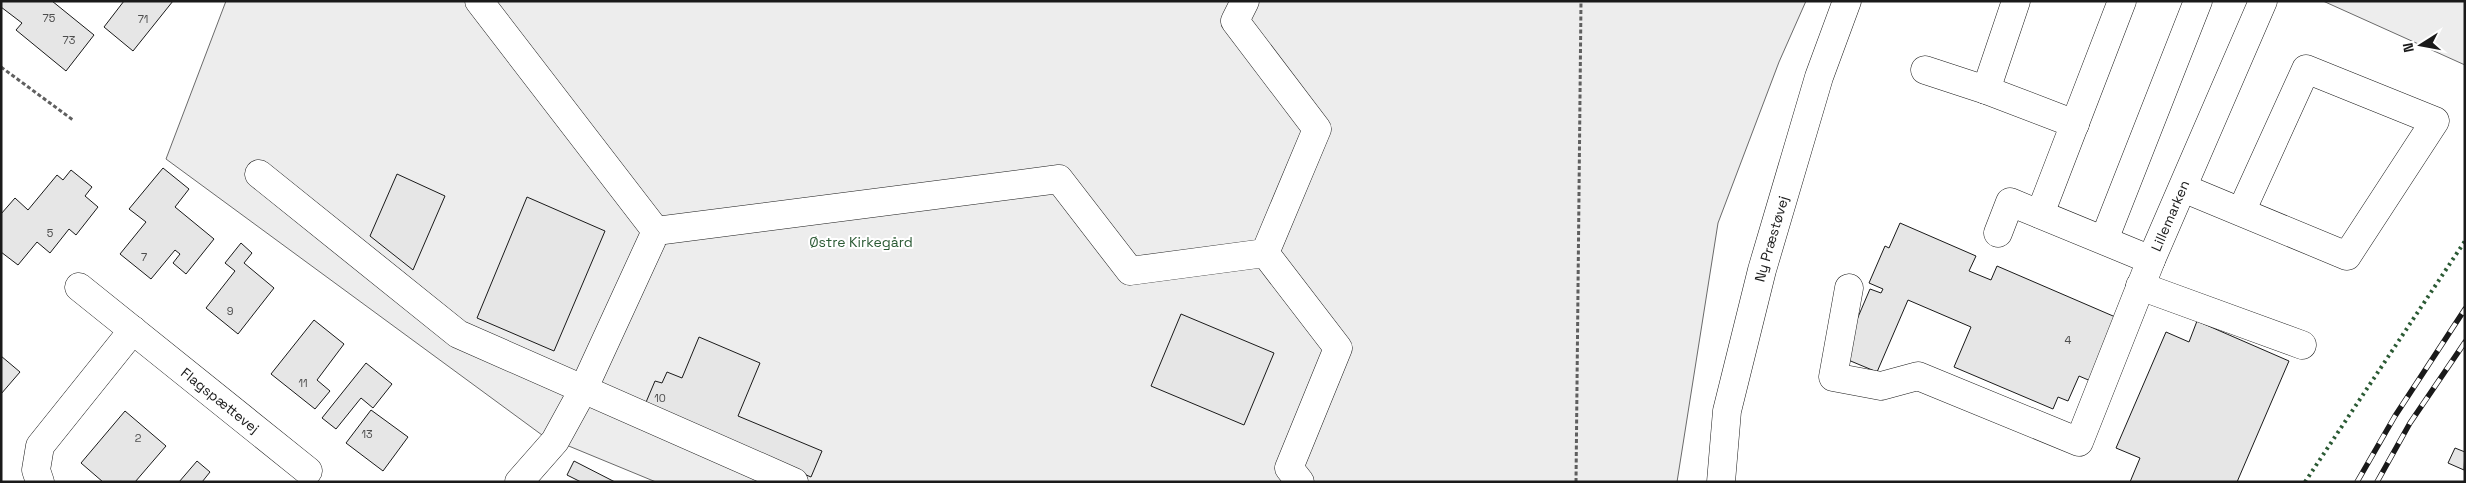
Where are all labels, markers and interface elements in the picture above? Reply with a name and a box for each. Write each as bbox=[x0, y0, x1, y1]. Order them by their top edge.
house number: 75 bbox=[43, 11, 56, 25]
house number: 71 bbox=[138, 12, 148, 26]
north arrow bbox=[2396, 20, 2446, 70]
house number: 73 bbox=[63, 33, 76, 47]
text: N bbox=[2399, 41, 2418, 54]
street label: Lillemarken bbox=[2147, 177, 2193, 254]
street label: Ny Præstøvej bbox=[1750, 194, 1792, 284]
house number: 5 bbox=[47, 226, 54, 240]
park label: Østre Kirkegård bbox=[809, 233, 913, 251]
house number: 7 bbox=[141, 250, 147, 264]
house number: 9 bbox=[227, 304, 234, 318]
house number: 4 bbox=[2065, 333, 2072, 347]
street label: Flagspættevej bbox=[177, 364, 263, 437]
house number: 11 bbox=[298, 376, 308, 390]
house number: 10 bbox=[654, 391, 666, 405]
house number: 13 bbox=[361, 427, 373, 441]
house number: 2 bbox=[135, 431, 142, 445]

